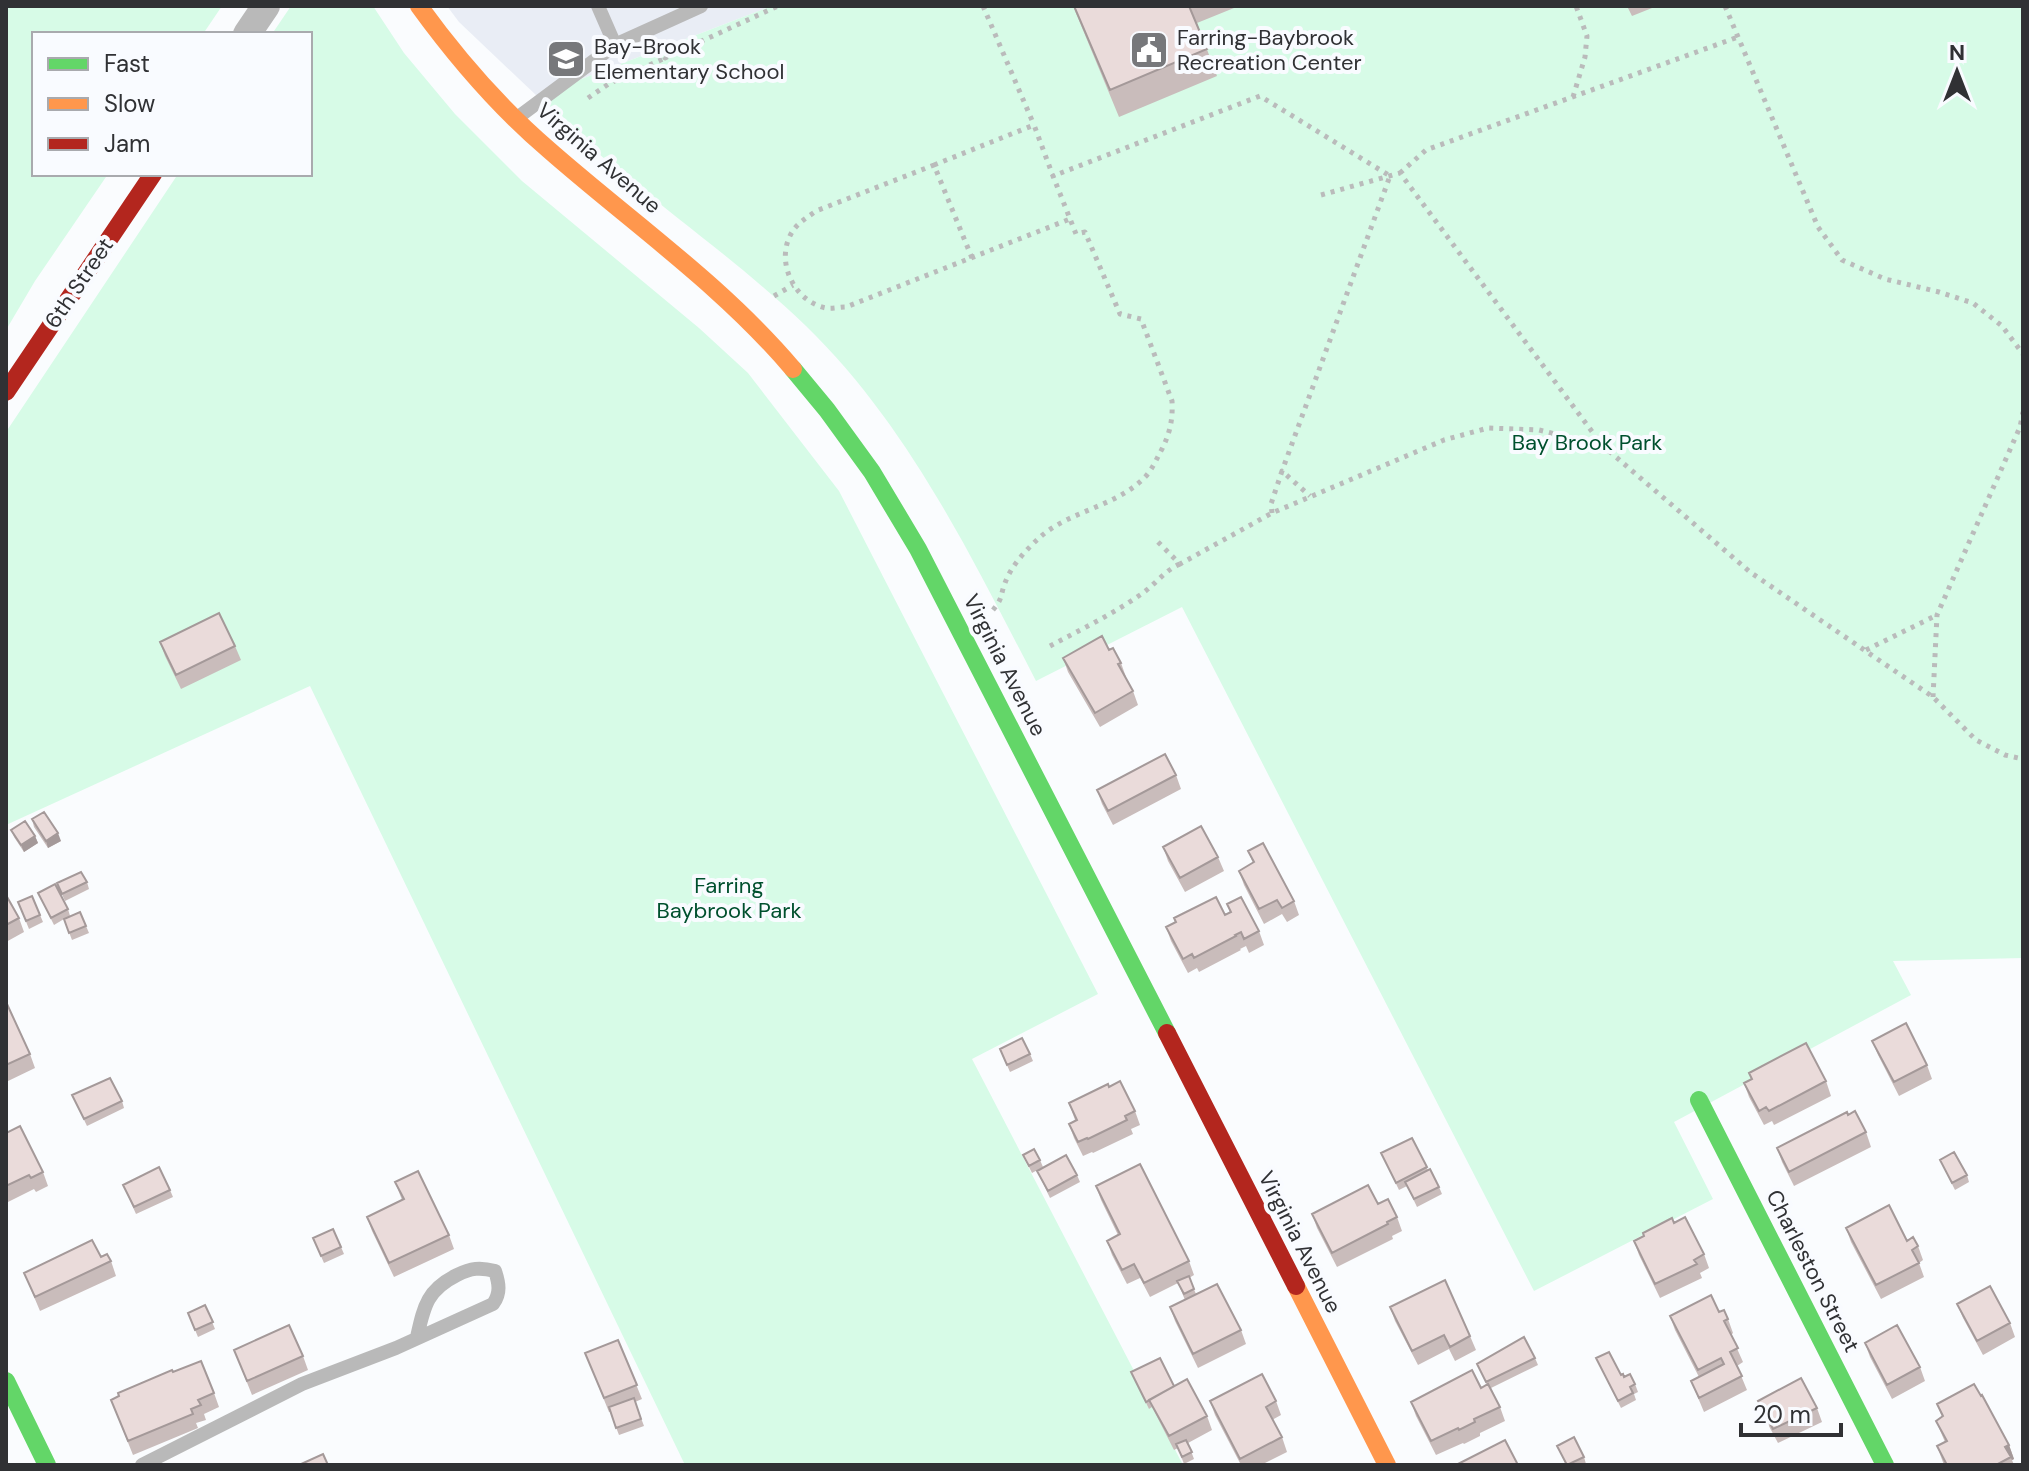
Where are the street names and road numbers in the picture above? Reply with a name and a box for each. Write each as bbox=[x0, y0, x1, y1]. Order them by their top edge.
street label: Virginia Avenue bbox=[531, 96, 667, 220]
street label: 6th Street bbox=[38, 232, 120, 334]
street label: Virginia Avenue bbox=[957, 589, 1053, 741]
street label: Virginia Avenue bbox=[1252, 1166, 1348, 1318]
street label: Charleston Street bbox=[1760, 1185, 1866, 1357]

